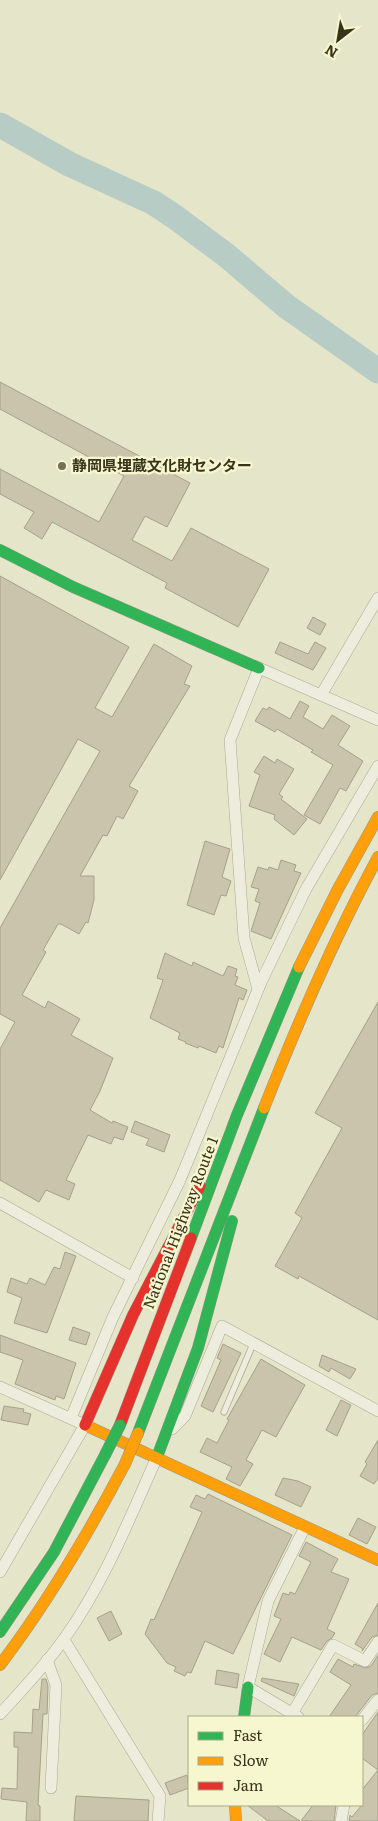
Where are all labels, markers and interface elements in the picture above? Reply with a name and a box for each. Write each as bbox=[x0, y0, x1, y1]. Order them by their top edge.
north arrow bbox=[313, 15, 363, 65]
text: N bbox=[320, 40, 341, 64]
place label: 静岡県埋蔵文化財センター bbox=[72, 453, 252, 476]
marker: 静岡県埋蔵文化財センター bbox=[56, 460, 68, 472]
street label: National Highway Route 1 bbox=[136, 1133, 223, 1312]
legend bbox=[188, 1716, 363, 1806]
text: Fast bbox=[233, 1723, 262, 1746]
text: Slow bbox=[233, 1748, 268, 1771]
text: Jam bbox=[233, 1773, 264, 1796]

